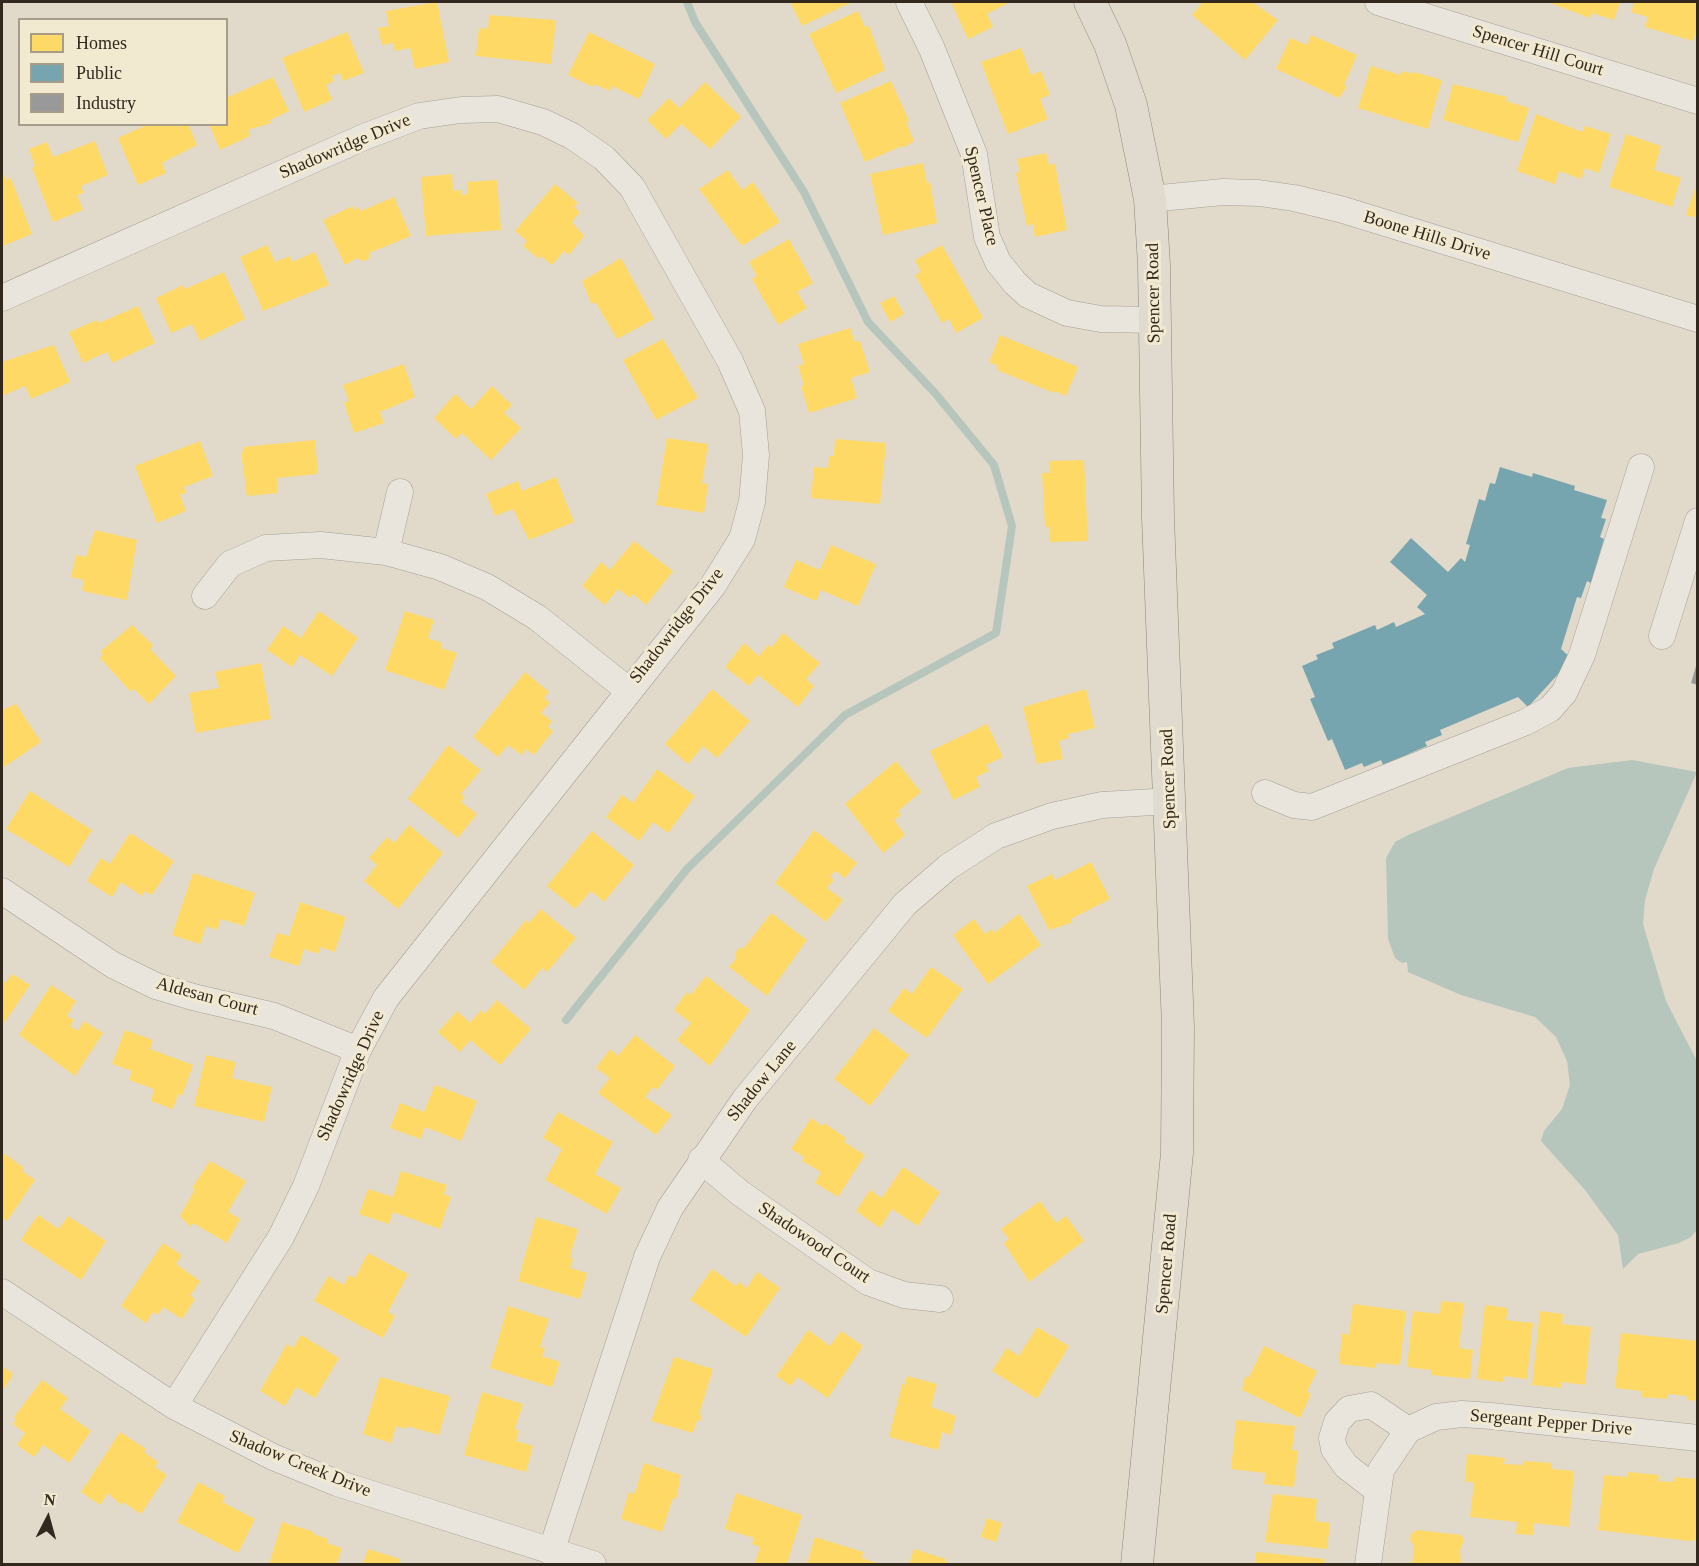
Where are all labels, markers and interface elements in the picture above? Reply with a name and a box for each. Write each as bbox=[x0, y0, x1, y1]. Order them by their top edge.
legend bbox=[18, 18, 228, 126]
street label: Spencer Hill Court bbox=[1470, 21, 1606, 81]
text: Homes bbox=[76, 33, 127, 53]
text: Public bbox=[76, 63, 122, 83]
text: Industry bbox=[76, 93, 136, 113]
street label: Shadowridge Drive bbox=[276, 110, 414, 184]
street label: Spencer Place bbox=[959, 144, 1003, 248]
street label: Boone Hills Drive bbox=[1361, 206, 1493, 266]
street label: Spencer Road bbox=[1142, 243, 1166, 343]
street label: Shadowridge Drive bbox=[625, 564, 729, 688]
street label: Spencer Road bbox=[1156, 728, 1182, 830]
street label: Aldesan Court bbox=[154, 973, 260, 1021]
street label: Shadowridge Drive bbox=[313, 1007, 389, 1145]
street label: Shadow Lane bbox=[723, 1036, 801, 1126]
street label: Shadowood Court bbox=[754, 1198, 874, 1288]
street label: Spencer Road bbox=[1152, 1213, 1182, 1315]
street label: Sergeant Pepper Drive bbox=[1469, 1405, 1633, 1441]
street label: Shadow Creek Drive bbox=[226, 1426, 374, 1502]
north arrow bbox=[18, 1488, 78, 1548]
text: N bbox=[43, 1491, 57, 1509]

